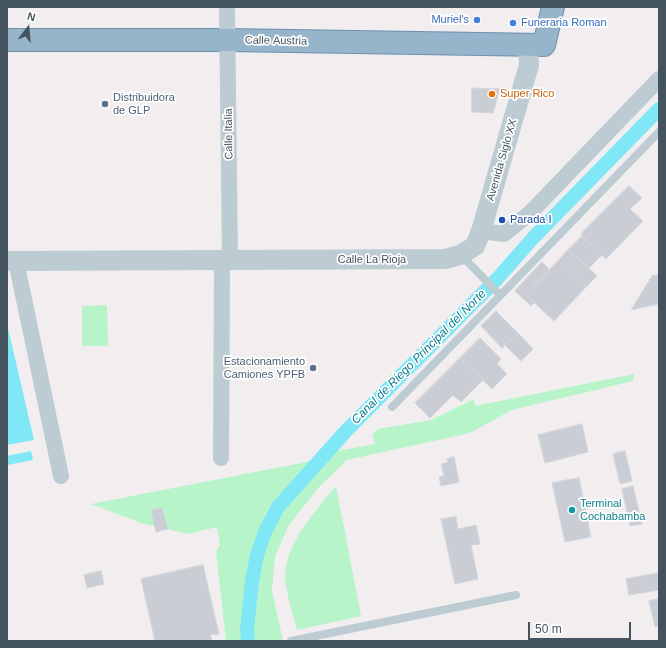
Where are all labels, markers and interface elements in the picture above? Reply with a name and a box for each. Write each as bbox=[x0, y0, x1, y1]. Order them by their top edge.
north arrow bbox=[8, 8, 48, 48]
text: N bbox=[26, 10, 37, 23]
place label: Muriel's bbox=[431, 13, 469, 27]
marker: Muriel's bbox=[472, 15, 482, 25]
place label: Funeraria Roman bbox=[521, 16, 607, 30]
marker: Funeraria Roman bbox=[508, 18, 518, 28]
street label: Calle Austria bbox=[245, 34, 307, 48]
place label: Super Rico bbox=[500, 87, 554, 101]
marker: Super Rico bbox=[487, 89, 497, 99]
place label: Distribuidora de GLP bbox=[113, 91, 175, 117]
marker: Distribuidora de GLP bbox=[100, 99, 110, 109]
street label: Calle Italia bbox=[222, 108, 236, 160]
street label: Avenida Siglo XX bbox=[484, 117, 520, 203]
place label: Parada I bbox=[510, 213, 552, 227]
marker: Parada I bbox=[497, 215, 507, 225]
street label: Calle La Rioja bbox=[338, 253, 406, 267]
water label: Canal de Riego Principal del Norte bbox=[349, 287, 489, 427]
place label: Estacionamiento Camiones YPFB bbox=[224, 355, 305, 381]
marker: Estacionamiento Camiones YPFB bbox=[308, 363, 318, 373]
place label: Terminal Cochabamba bbox=[580, 497, 645, 523]
marker: Terminal Cochabamba bbox=[567, 505, 577, 515]
scale bar bbox=[530, 614, 633, 640]
text: 50 m bbox=[535, 622, 562, 636]

